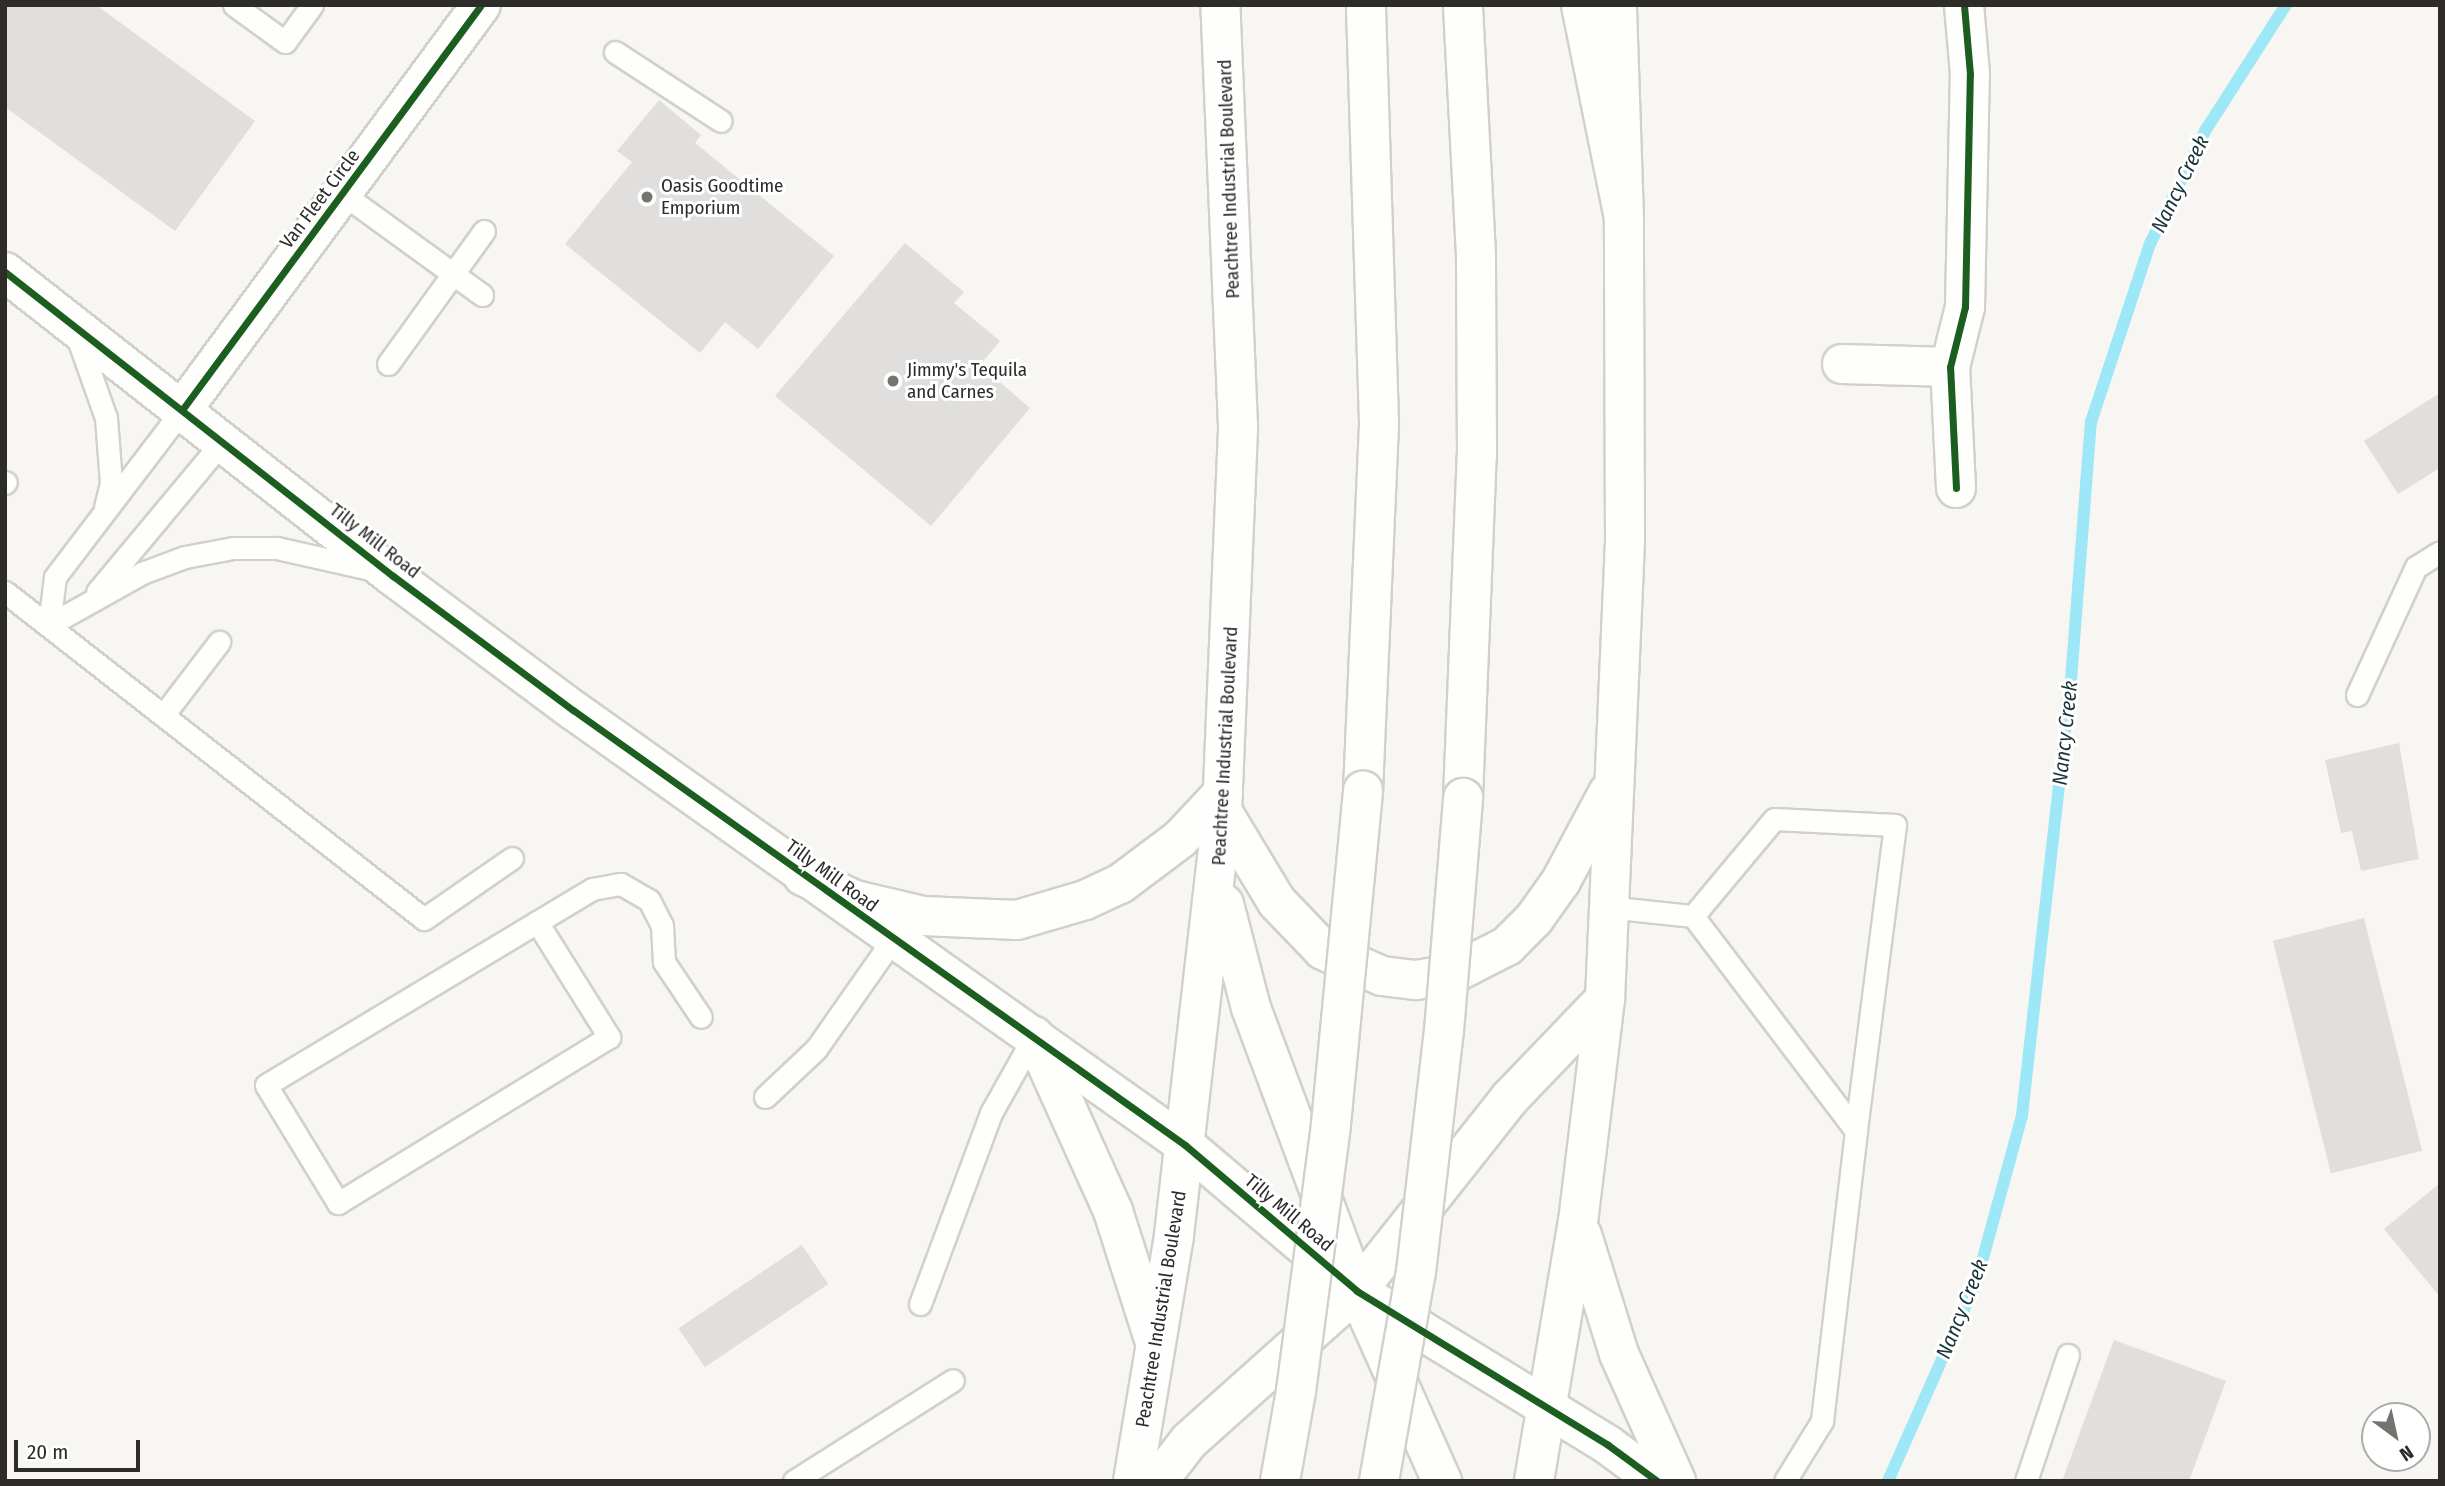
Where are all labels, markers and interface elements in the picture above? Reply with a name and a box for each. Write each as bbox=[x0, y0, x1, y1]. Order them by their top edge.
street label: Peachtree Industrial Boulevard bbox=[1213, 59, 1245, 299]
water label: Nancy Creek bbox=[2146, 131, 2214, 237]
street label: Van Fleet Circle bbox=[275, 145, 365, 253]
place label: Oasis Goodtime Emporium bbox=[661, 175, 783, 219]
marker: Oasis Goodtime Emporium bbox=[639, 189, 655, 205]
place label: Jimmy's Tequila and Carnes bbox=[907, 359, 1027, 403]
marker: Jimmy's Tequila and Carnes bbox=[885, 373, 901, 389]
street label: Tilly Mill Road bbox=[325, 499, 425, 583]
street label: Peachtree Industrial Boulevard bbox=[1207, 626, 1243, 866]
water label: Nancy Creek bbox=[2047, 679, 2083, 787]
street label: Tilly Mill Road bbox=[781, 835, 883, 917]
street label: Tilly Mill Road bbox=[1240, 1169, 1338, 1257]
street label: Peachtree Industrial Boulevard bbox=[1131, 1189, 1191, 1429]
water label: Nancy Creek bbox=[1931, 1256, 1993, 1362]
north arrow bbox=[2361, 1402, 2431, 1472]
scale bar bbox=[18, 1426, 144, 1470]
text: 20 m bbox=[27, 1439, 68, 1465]
text: N bbox=[2396, 1441, 2418, 1466]

